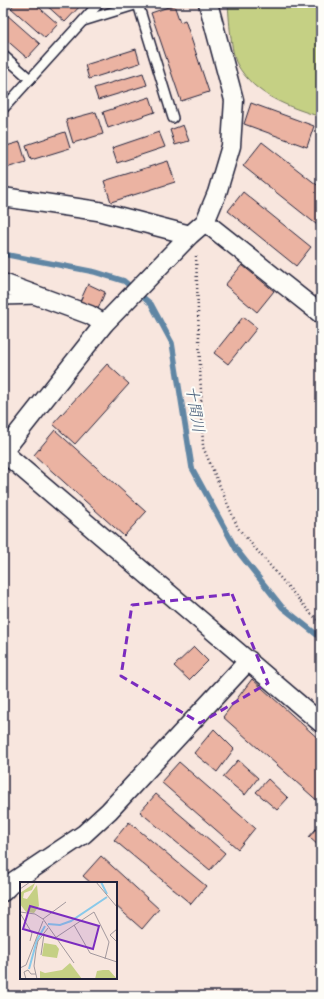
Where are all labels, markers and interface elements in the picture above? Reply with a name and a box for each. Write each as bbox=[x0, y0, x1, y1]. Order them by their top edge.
water label: 十間川 bbox=[181, 384, 211, 434]
inset map bbox=[20, 882, 117, 979]

